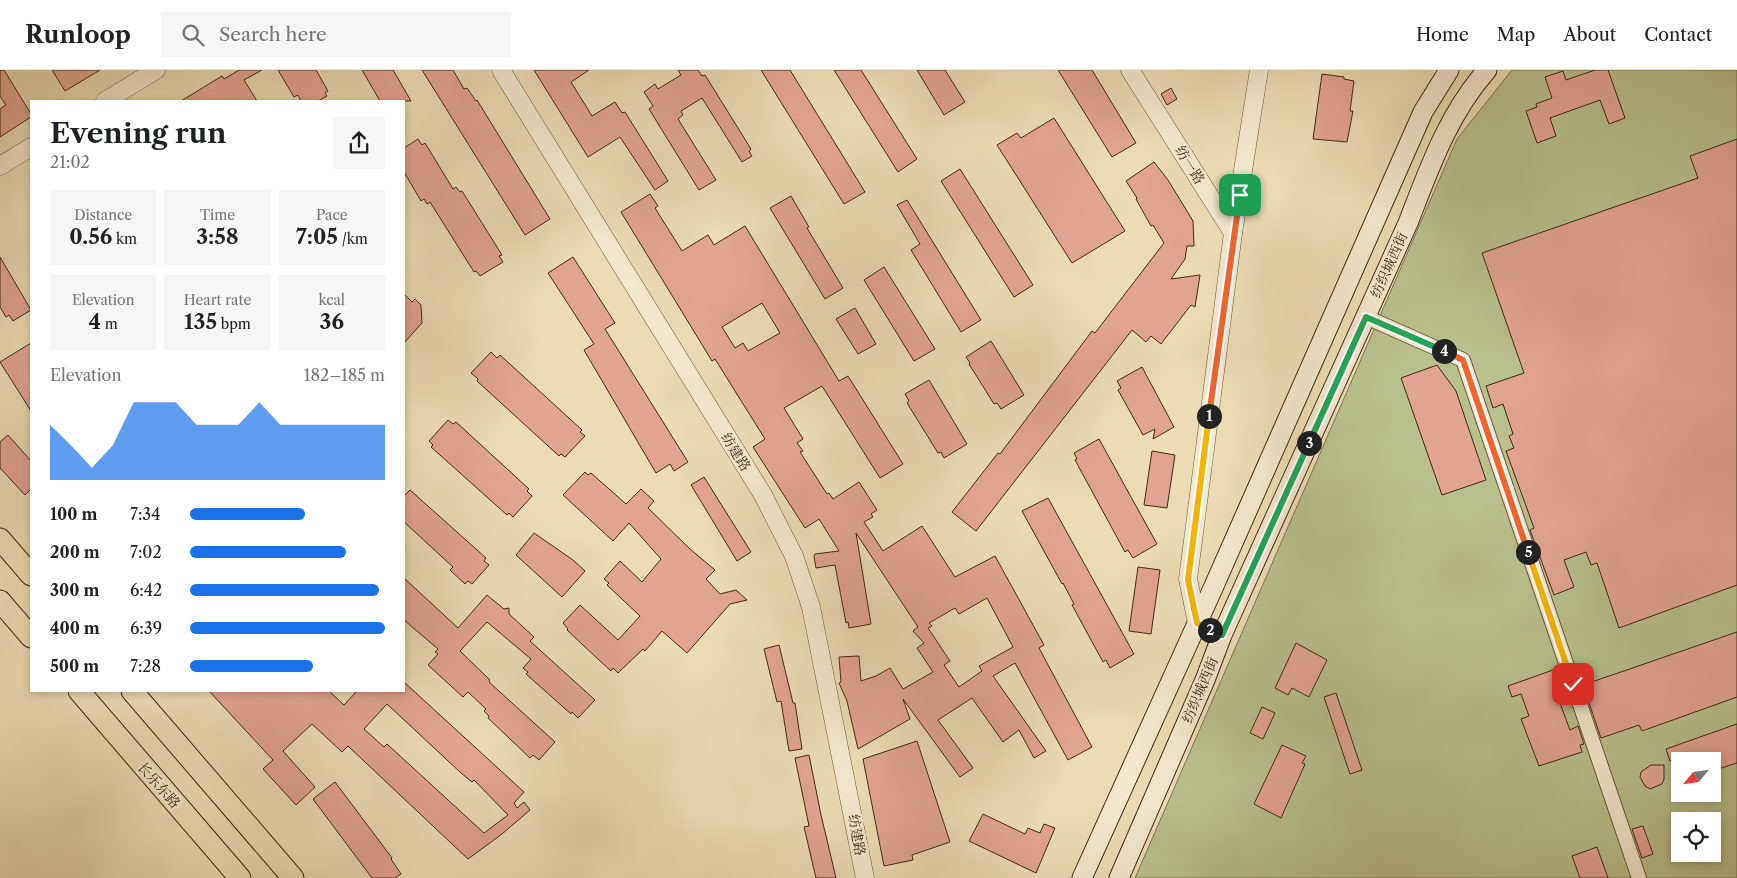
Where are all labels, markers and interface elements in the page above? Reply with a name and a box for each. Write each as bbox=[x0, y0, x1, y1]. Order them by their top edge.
search box bbox=[161, 12, 511, 57]
text: Runloop bbox=[25, 20, 131, 49]
icon: search bbox=[179, 21, 207, 49]
text: Search here bbox=[219, 23, 327, 46]
text: Home bbox=[1416, 24, 1469, 46]
text: Map bbox=[1497, 24, 1535, 46]
text: About bbox=[1563, 24, 1616, 46]
text: Contact bbox=[1644, 24, 1712, 46]
text: Evening run bbox=[50, 116, 226, 150]
button: share bbox=[333, 117, 385, 169]
street label: 纺一路 bbox=[1171, 142, 1209, 188]
text: 21:02 bbox=[50, 152, 90, 172]
pin bbox=[1219, 174, 1261, 216]
icon: arrive bbox=[1226, 181, 1254, 209]
text: Distance bbox=[74, 206, 132, 224]
text: Time bbox=[200, 206, 235, 224]
text: Pace bbox=[316, 206, 348, 224]
text: 0.56 bbox=[69, 224, 112, 249]
text: 3:58 bbox=[196, 224, 239, 249]
text: 7:05 bbox=[296, 224, 338, 249]
street label: 纺织城西街 bbox=[1367, 229, 1411, 301]
text: km bbox=[112, 230, 137, 248]
text: /km bbox=[338, 230, 368, 248]
text: Elevation bbox=[72, 291, 134, 309]
text: Heart rate bbox=[184, 291, 251, 309]
text: kcal bbox=[319, 291, 345, 309]
text: 4 bbox=[89, 309, 101, 334]
text: 135 bbox=[184, 309, 217, 334]
text: 36 bbox=[320, 309, 344, 334]
text: m bbox=[101, 315, 118, 333]
text: bpm bbox=[217, 315, 251, 333]
pin: 4 bbox=[1432, 338, 1456, 364]
text: 4 bbox=[1440, 342, 1449, 360]
text: Elevation bbox=[50, 365, 121, 385]
text: 182–185 m bbox=[304, 365, 385, 385]
pin: 1 bbox=[1196, 404, 1222, 428]
text: 1 bbox=[1206, 407, 1213, 425]
street label: 纺建路 bbox=[717, 429, 755, 475]
pin: 3 bbox=[1296, 430, 1322, 456]
text: 3 bbox=[1306, 434, 1313, 452]
text: 100 m bbox=[50, 504, 97, 524]
text: 7:34 bbox=[130, 504, 160, 524]
pin: 5 bbox=[1516, 540, 1540, 564]
text: 200 m bbox=[50, 542, 100, 562]
text: 7:02 bbox=[130, 542, 162, 562]
text: 5 bbox=[1525, 543, 1532, 561]
text: 300 m bbox=[50, 580, 99, 600]
text: 6:42 bbox=[130, 580, 162, 600]
text: 400 m bbox=[50, 618, 100, 638]
text: 6:39 bbox=[130, 618, 162, 638]
pin: 2 bbox=[1198, 618, 1222, 642]
text: 2 bbox=[1206, 621, 1215, 639]
street label: 纺织城西街 bbox=[1178, 654, 1222, 726]
text: 500 m bbox=[50, 656, 99, 676]
text: 7:28 bbox=[130, 656, 161, 676]
pin bbox=[1552, 663, 1594, 705]
icon: check bbox=[1559, 670, 1587, 698]
north arrow bbox=[1671, 752, 1721, 802]
map controls bbox=[1671, 752, 1721, 862]
street label: 长乐东路 bbox=[134, 758, 184, 812]
button: locate bbox=[1671, 812, 1721, 862]
street label: 纺建路 bbox=[844, 813, 870, 857]

